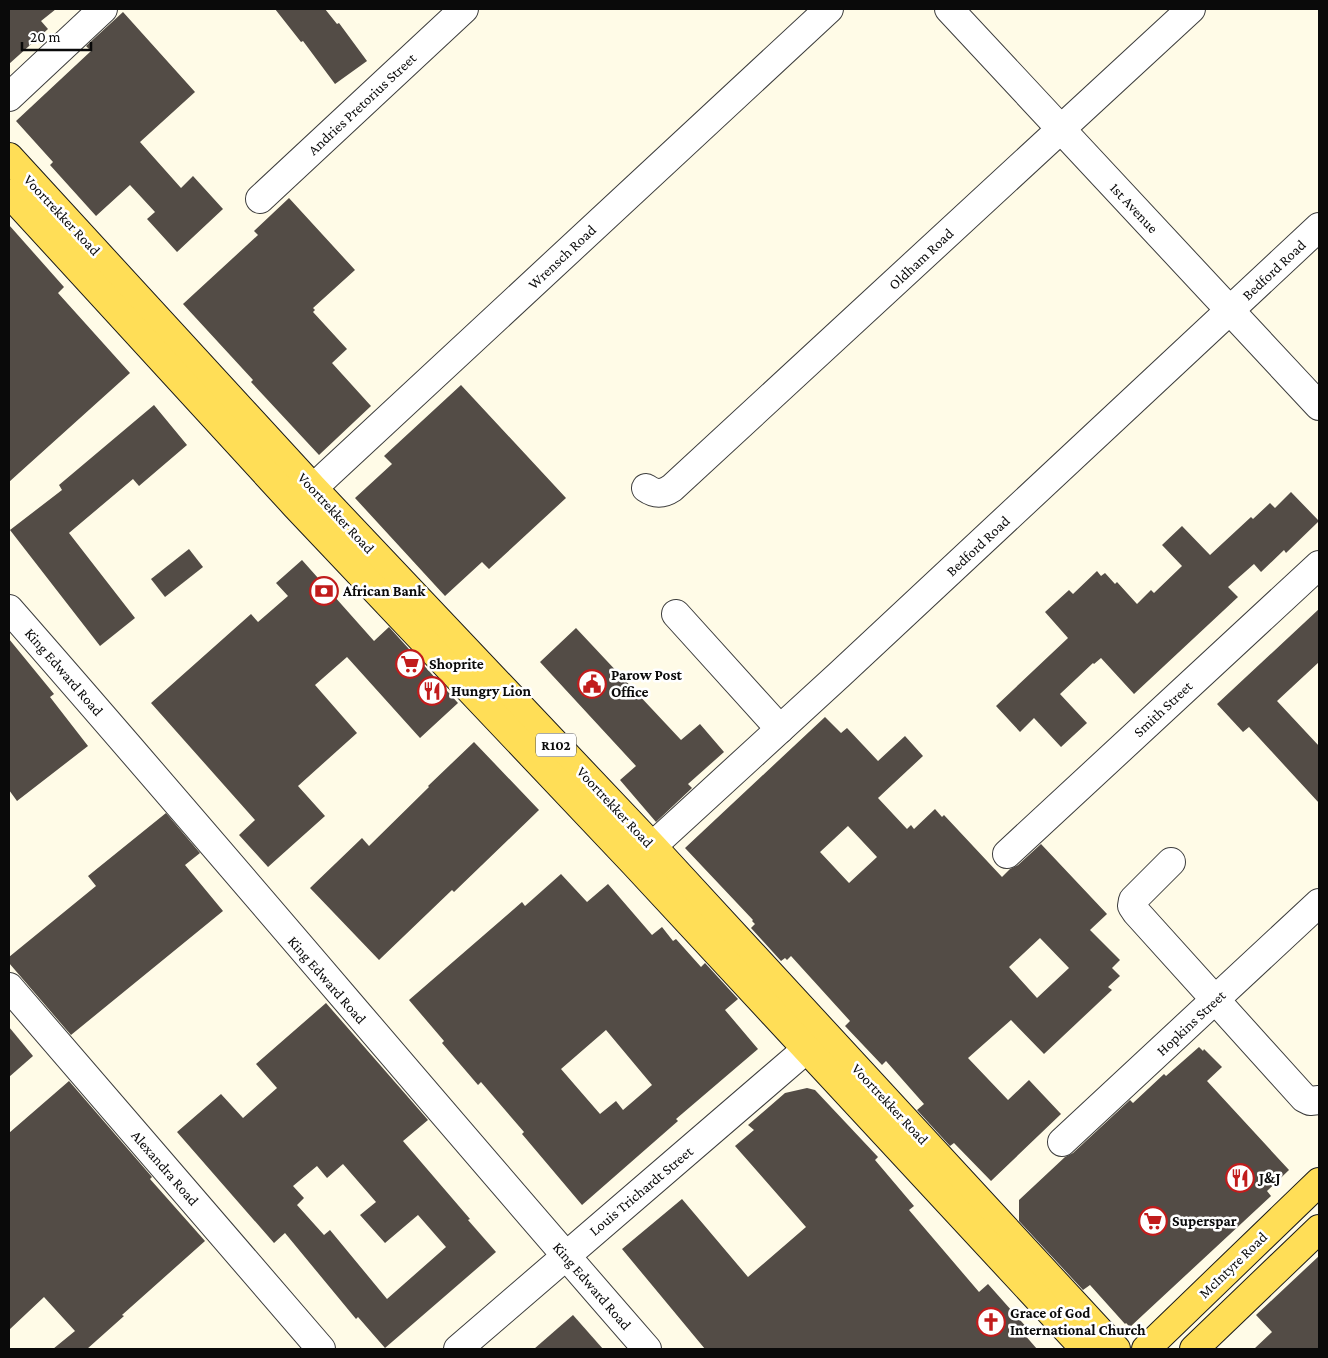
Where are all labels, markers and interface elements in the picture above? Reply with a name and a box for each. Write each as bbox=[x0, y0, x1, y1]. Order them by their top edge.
scale bar bbox=[22, 20, 91, 52]
text: 20 m bbox=[30, 29, 61, 45]
street label: Andries Pretorius Street bbox=[305, 49, 420, 158]
street label: Voortrekker Road bbox=[21, 171, 103, 259]
street label: 1st Avenue bbox=[1107, 180, 1162, 237]
street label: Wrensch Road bbox=[525, 222, 599, 292]
street label: Oldham Road bbox=[885, 225, 957, 293]
street label: Bedford Road bbox=[1239, 237, 1309, 303]
street label: Voortrekker Road bbox=[295, 469, 377, 557]
street label: Bedford Road bbox=[943, 513, 1013, 579]
bank icon: African Bank bbox=[309, 576, 339, 606]
place label: African Bank bbox=[342, 583, 426, 599]
street label: King Edward Road bbox=[21, 625, 106, 720]
supermarket icon: Shoprite bbox=[395, 649, 425, 679]
place label: Shoprite bbox=[429, 656, 484, 672]
place label: Parow Post Office bbox=[611, 667, 682, 700]
public building icon: Parow Post Office bbox=[577, 669, 607, 699]
restaurant icon: Hungry Lion bbox=[417, 676, 447, 706]
street label: Smith Street bbox=[1130, 677, 1196, 740]
place label: Hungry Lion bbox=[451, 683, 532, 699]
road number: R102 bbox=[536, 734, 576, 756]
street label: Voortrekker Road bbox=[574, 763, 656, 851]
street label: King Edward Road bbox=[284, 933, 369, 1028]
street label: Hopkins Street bbox=[1153, 986, 1230, 1060]
street label: Voortrekker Road bbox=[849, 1060, 931, 1148]
street label: Alexandra Road bbox=[128, 1127, 202, 1209]
street label: Louis Trichardt Street bbox=[586, 1142, 697, 1239]
restaurant icon: J&J bbox=[1225, 1163, 1255, 1193]
place label: J&J bbox=[1257, 1170, 1280, 1186]
supermarket icon: Superspar bbox=[1138, 1206, 1168, 1236]
place label: Superspar bbox=[1172, 1213, 1237, 1229]
street label: McIntyre Road bbox=[1196, 1229, 1271, 1302]
street label: King Edward Road bbox=[549, 1239, 634, 1334]
place label: Grace of God International Church bbox=[1010, 1305, 1146, 1338]
church icon: Grace of God International Church bbox=[976, 1307, 1006, 1337]

